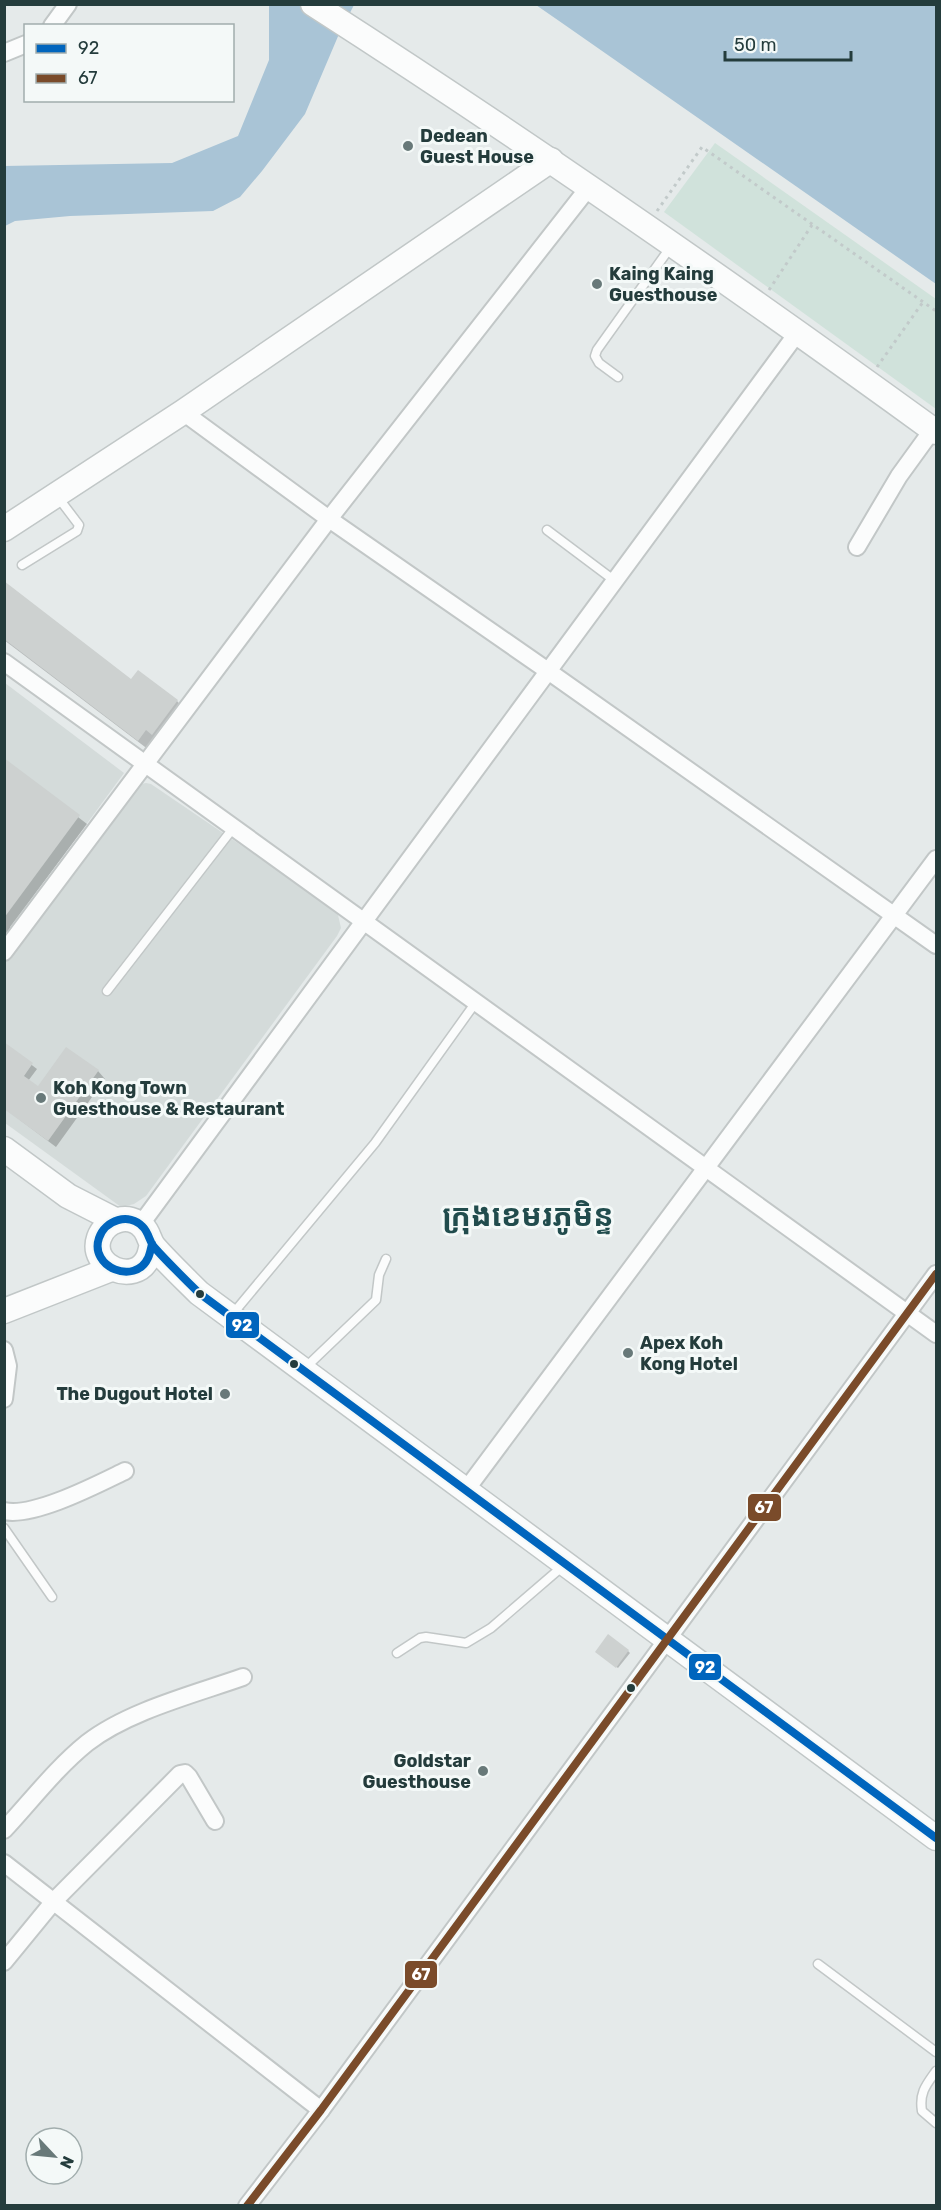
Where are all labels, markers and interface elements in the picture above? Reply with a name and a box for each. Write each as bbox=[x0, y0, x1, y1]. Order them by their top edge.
legend bbox=[24, 24, 234, 102]
scale bar bbox=[725, 24, 851, 62]
text: 50 m bbox=[734, 34, 777, 56]
text: 92 bbox=[78, 37, 99, 59]
text: 67 bbox=[78, 67, 98, 89]
place label: Dedean Guest House bbox=[420, 125, 534, 168]
marker: Dedean Guest House bbox=[401, 139, 415, 153]
place label: Kaing Kaing Guesthouse bbox=[609, 263, 718, 306]
marker: Kaing Kaing Guesthouse bbox=[590, 277, 604, 291]
place label: Koh Kong Town Guesthouse & Restaurant bbox=[53, 1077, 284, 1120]
marker: Koh Kong Town Guesthouse & Restaurant bbox=[34, 1091, 48, 1105]
district label: ក្រុងខេមរភូមិន្ទ bbox=[442, 1198, 614, 1235]
unlabelled marker bbox=[194, 1288, 206, 1300]
line badge: 92 bbox=[225, 1311, 260, 1339]
text: 92 bbox=[232, 1316, 252, 1335]
place label: Apex Koh Kong Hotel bbox=[640, 1332, 738, 1375]
marker: Apex Koh Kong Hotel bbox=[621, 1346, 635, 1360]
unlabelled marker bbox=[288, 1358, 300, 1370]
place label: The Dugout Hotel bbox=[56, 1383, 213, 1405]
marker: The Dugout Hotel bbox=[218, 1387, 232, 1401]
line badge: 67 bbox=[747, 1493, 782, 1522]
text: 67 bbox=[754, 1498, 774, 1517]
line badge: 92 bbox=[688, 1653, 722, 1681]
text: 92 bbox=[695, 1658, 715, 1677]
unlabelled marker bbox=[625, 1682, 637, 1694]
place label: Goldstar Guesthouse bbox=[363, 1750, 471, 1793]
marker: Goldstar Guesthouse bbox=[476, 1764, 490, 1778]
line badge: 67 bbox=[404, 1960, 438, 1989]
text: 67 bbox=[411, 1965, 431, 1984]
north arrow bbox=[24, 2126, 84, 2186]
text: N bbox=[56, 2153, 78, 2172]

